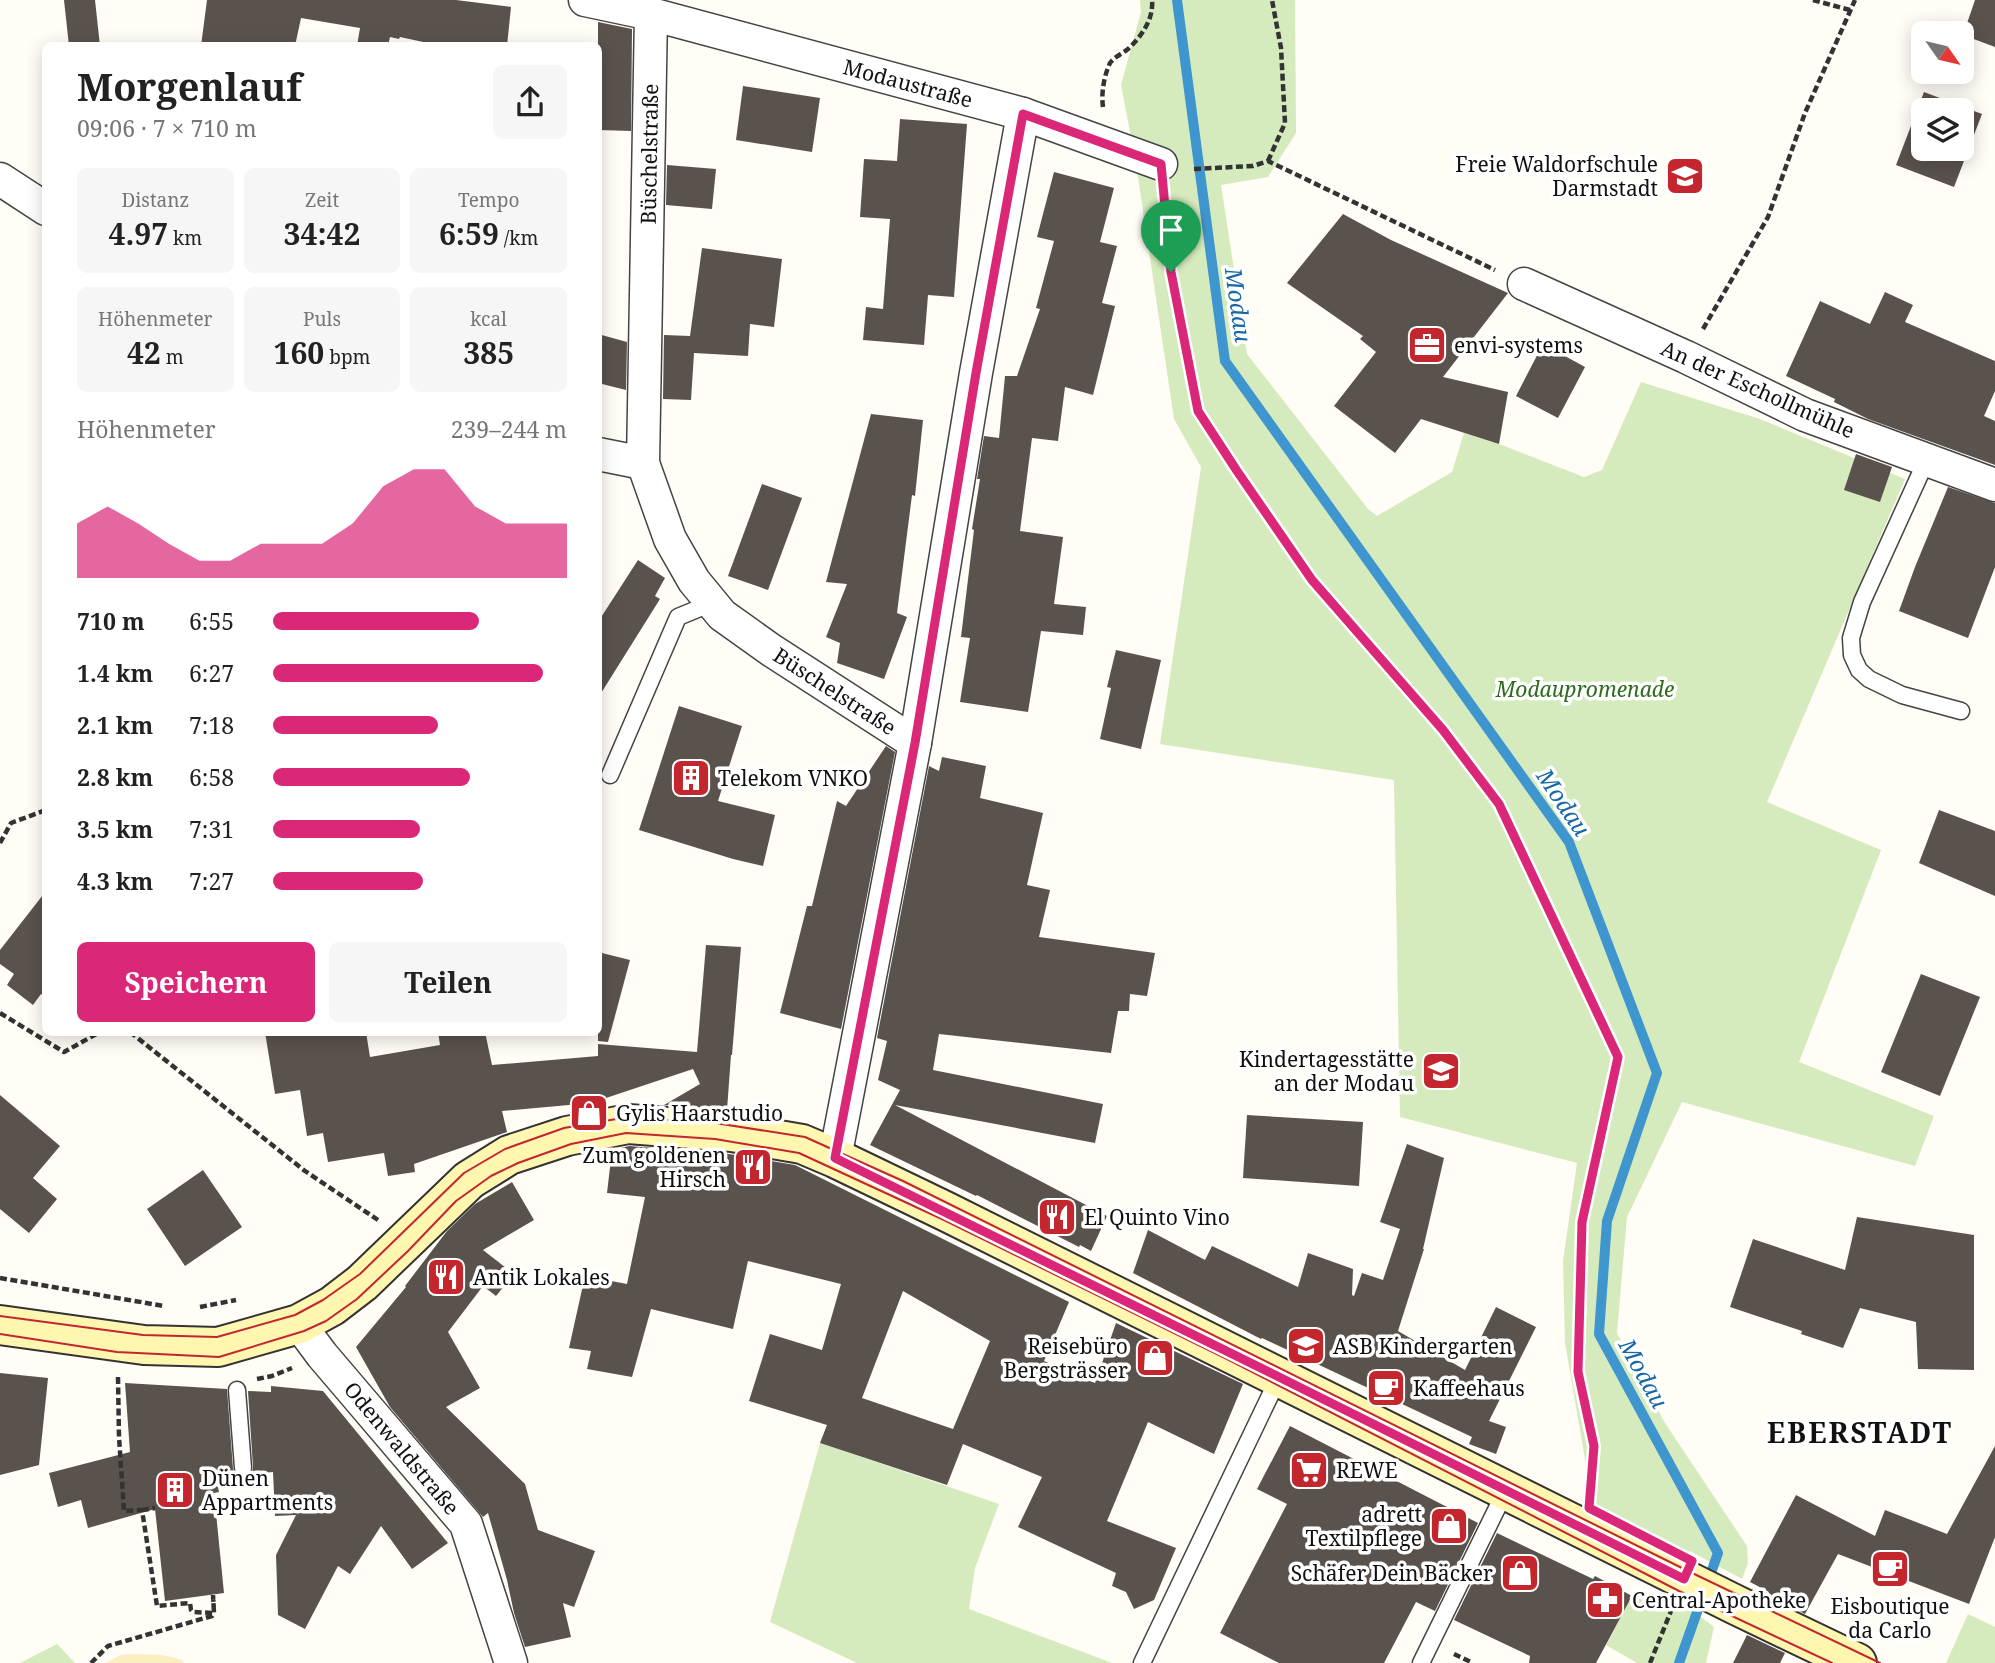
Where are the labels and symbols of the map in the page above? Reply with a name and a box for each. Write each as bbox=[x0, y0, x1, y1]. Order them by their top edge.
north arrow bbox=[1911, 21, 1974, 84]
street label: Modaustraße bbox=[840, 52, 976, 114]
street label: Büschelstraße bbox=[634, 83, 664, 225]
place label: Freie Waldorfschule Darmstadt bbox=[1455, 150, 1658, 202]
school or university icon: Freie Waldorfschule Darmstadt bbox=[1664, 155, 1706, 197]
pin bbox=[1141, 200, 1201, 272]
water label: Modau bbox=[1218, 265, 1260, 345]
office icon: envi-systems bbox=[1406, 324, 1448, 366]
place label: envi-systems bbox=[1454, 331, 1583, 359]
street label: An der Eschollmühle bbox=[1657, 334, 1859, 444]
street label: Büschelstraße bbox=[768, 641, 902, 741]
park label: Modaupromenade bbox=[1495, 675, 1674, 703]
building icon: Telekom VNKO bbox=[670, 757, 712, 799]
water label: Modau bbox=[1529, 761, 1598, 842]
place label: Telekom VNKO bbox=[718, 764, 868, 792]
place label: Kindertagesstätte an der Modau bbox=[1239, 1045, 1414, 1097]
school or university icon: Kindertagesstätte an der Modau bbox=[1420, 1050, 1462, 1092]
shop icon: Gylis Haarstudio bbox=[568, 1092, 610, 1134]
place label: Gylis Haarstudio bbox=[616, 1099, 783, 1127]
place label: Zum goldenen Hirsch bbox=[583, 1141, 726, 1193]
restaurant icon: Zum goldenen Hirsch bbox=[732, 1146, 774, 1188]
restaurant icon: El Quinto Vino bbox=[1036, 1196, 1078, 1238]
place label: El Quinto Vino bbox=[1084, 1203, 1230, 1231]
restaurant icon: Antik Lokales bbox=[425, 1256, 467, 1298]
place label: Antik Lokales bbox=[473, 1263, 610, 1291]
school or university icon: ASB Kindergarten bbox=[1285, 1325, 1327, 1367]
water label: Modau bbox=[1611, 1331, 1676, 1414]
place label: Reisebüro Bergsträsser bbox=[1004, 1332, 1128, 1384]
place label: ASB Kindergarten bbox=[1333, 1332, 1513, 1360]
shop icon: Reisebüro Bergsträsser bbox=[1134, 1337, 1176, 1379]
cafe icon: Kaffeehaus bbox=[1365, 1367, 1407, 1409]
place label: Kaffeehaus bbox=[1413, 1374, 1525, 1402]
street label: Odenwaldstraße bbox=[338, 1376, 466, 1520]
district label: EBERSTADT bbox=[1767, 1413, 1953, 1451]
supermarket icon: REWE bbox=[1288, 1449, 1330, 1491]
place label: REWE bbox=[1336, 1456, 1398, 1484]
place label: Dünen Appartments bbox=[202, 1464, 333, 1516]
building icon: Dünen Appartments bbox=[154, 1469, 196, 1511]
place label: adrett Textilpflege bbox=[1306, 1500, 1422, 1552]
shop icon: adrett Textilpflege bbox=[1428, 1505, 1470, 1547]
cafe icon: Eisboutique da Carlo bbox=[1869, 1548, 1911, 1590]
shop icon: Schäfer Dein Bäcker bbox=[1499, 1552, 1541, 1594]
place label: Schäfer Dein Bäcker bbox=[1291, 1559, 1493, 1587]
pharmacy icon: Central-Apotheke bbox=[1584, 1579, 1626, 1621]
place label: Central-Apotheke bbox=[1632, 1586, 1806, 1614]
place label: Eisboutique da Carlo bbox=[1830, 1592, 1950, 1644]

